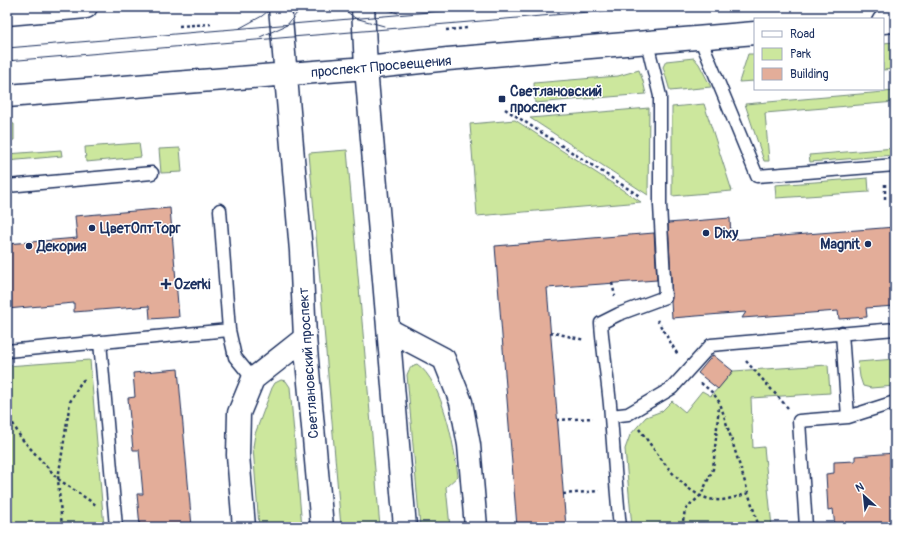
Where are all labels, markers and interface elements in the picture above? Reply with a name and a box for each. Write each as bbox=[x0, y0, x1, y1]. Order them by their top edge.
legend bbox=[754, 18, 884, 90]
text: Road bbox=[790, 27, 815, 42]
text: Park bbox=[790, 47, 811, 62]
street label: проспект Просвещения bbox=[310, 52, 452, 81]
text: Building bbox=[790, 67, 829, 82]
place label: Светлановский проспект bbox=[510, 83, 602, 116]
marker: Светлановский проспект bbox=[497, 94, 507, 104]
place label: ЦветОптТорг bbox=[100, 220, 181, 237]
marker: ЦветОптТорг bbox=[87, 223, 97, 233]
place label: Dixy bbox=[714, 225, 738, 242]
marker: Dixy bbox=[701, 228, 711, 238]
place label: Magnit bbox=[820, 236, 860, 253]
place label: Декория bbox=[36, 238, 87, 255]
marker: Magnit bbox=[863, 239, 873, 249]
marker: Декория bbox=[24, 241, 34, 251]
place label: Ozerki bbox=[174, 276, 211, 293]
marker: Ozerki bbox=[161, 279, 171, 289]
street label: Светлановский проспект bbox=[295, 287, 322, 439]
north arrow bbox=[844, 476, 884, 516]
text: N bbox=[853, 480, 866, 495]

